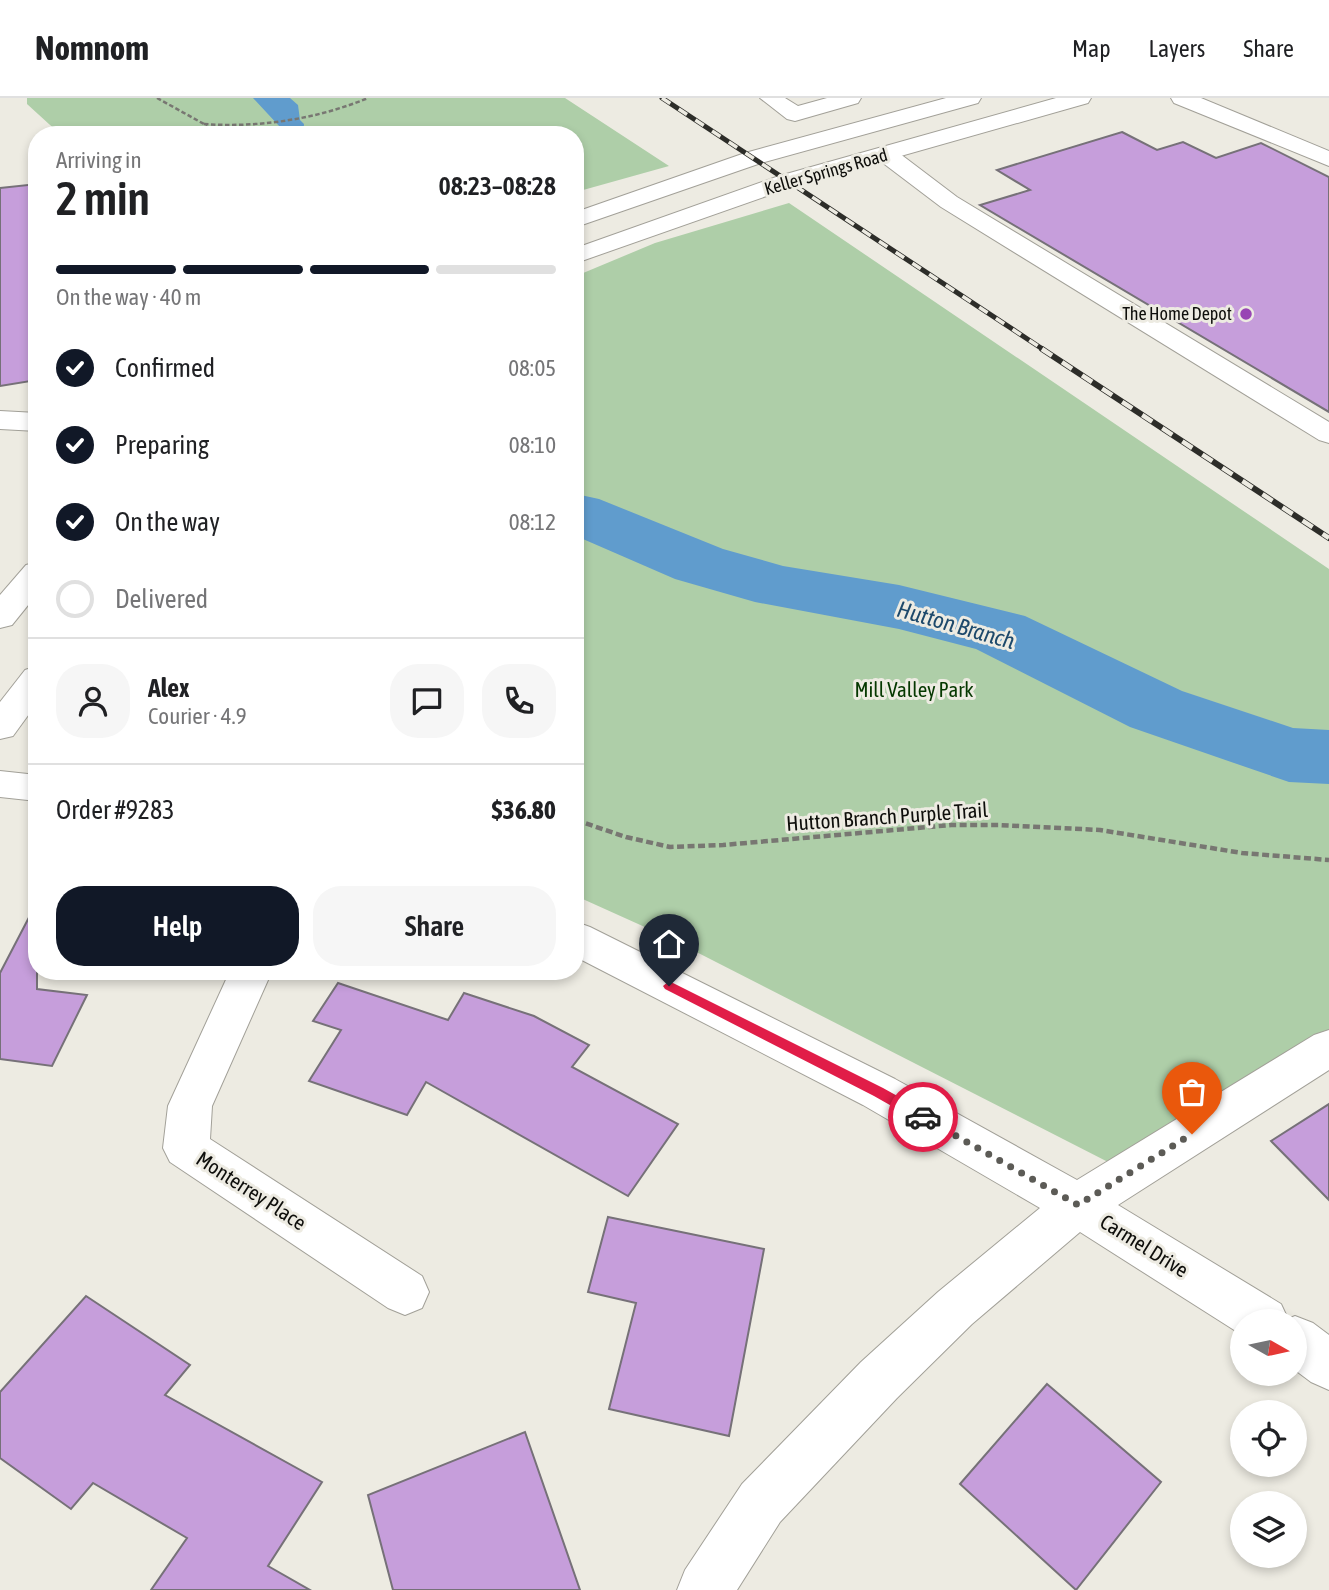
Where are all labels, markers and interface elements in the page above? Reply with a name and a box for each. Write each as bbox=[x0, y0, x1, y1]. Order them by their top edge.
text: Nomnom bbox=[35, 29, 149, 67]
text: Map bbox=[1072, 35, 1111, 62]
text: Layers bbox=[1149, 35, 1205, 62]
text: Share bbox=[1243, 35, 1294, 62]
street label: Keller Springs Road bbox=[762, 144, 890, 199]
text: Arriving in bbox=[56, 147, 142, 173]
text: 08:23–08:28 bbox=[439, 171, 556, 201]
text: 2 min bbox=[56, 172, 150, 225]
text: On the way · 40 m bbox=[56, 284, 201, 310]
place label: The Home Depot bbox=[1122, 303, 1232, 324]
marker: The Home Depot bbox=[1238, 306, 1254, 322]
icon: check bbox=[56, 349, 94, 387]
text: Confirmed bbox=[115, 353, 215, 383]
text: 08:05 bbox=[508, 355, 556, 381]
icon: check bbox=[56, 426, 94, 464]
text: Preparing bbox=[115, 430, 209, 460]
text: 08:10 bbox=[509, 432, 556, 458]
icon: check bbox=[56, 503, 94, 541]
text: On the way bbox=[115, 507, 220, 537]
text: 08:12 bbox=[509, 509, 556, 535]
text: Delivered bbox=[115, 584, 208, 614]
water label: Hutton Branch bbox=[894, 596, 1018, 654]
button: person bbox=[56, 664, 130, 738]
button: chat bbox=[390, 664, 464, 738]
button: phone bbox=[482, 664, 556, 738]
text: Alex bbox=[148, 673, 189, 703]
park label: Mill Valley Park bbox=[854, 677, 974, 701]
text: Courier · 4.9 bbox=[148, 703, 247, 729]
text: Order #9283 bbox=[56, 795, 175, 825]
text: $36.80 bbox=[492, 795, 556, 825]
street label: Hutton Branch Purple Trail bbox=[785, 797, 989, 835]
button: Help bbox=[56, 886, 299, 966]
button: Share bbox=[313, 886, 556, 966]
pin bbox=[639, 914, 699, 986]
icon: home bbox=[650, 925, 688, 963]
pin bbox=[1162, 1062, 1222, 1134]
icon: bag bbox=[1173, 1073, 1211, 1111]
courier bbox=[888, 1082, 958, 1152]
icon: car bbox=[904, 1098, 942, 1136]
street label: Monterrey Place bbox=[192, 1146, 311, 1234]
street label: Carmel Drive bbox=[1096, 1209, 1193, 1282]
north arrow bbox=[1230, 1309, 1307, 1386]
map controls bbox=[1230, 1309, 1307, 1568]
button: locate bbox=[1230, 1400, 1307, 1477]
button: layers bbox=[1230, 1491, 1307, 1568]

